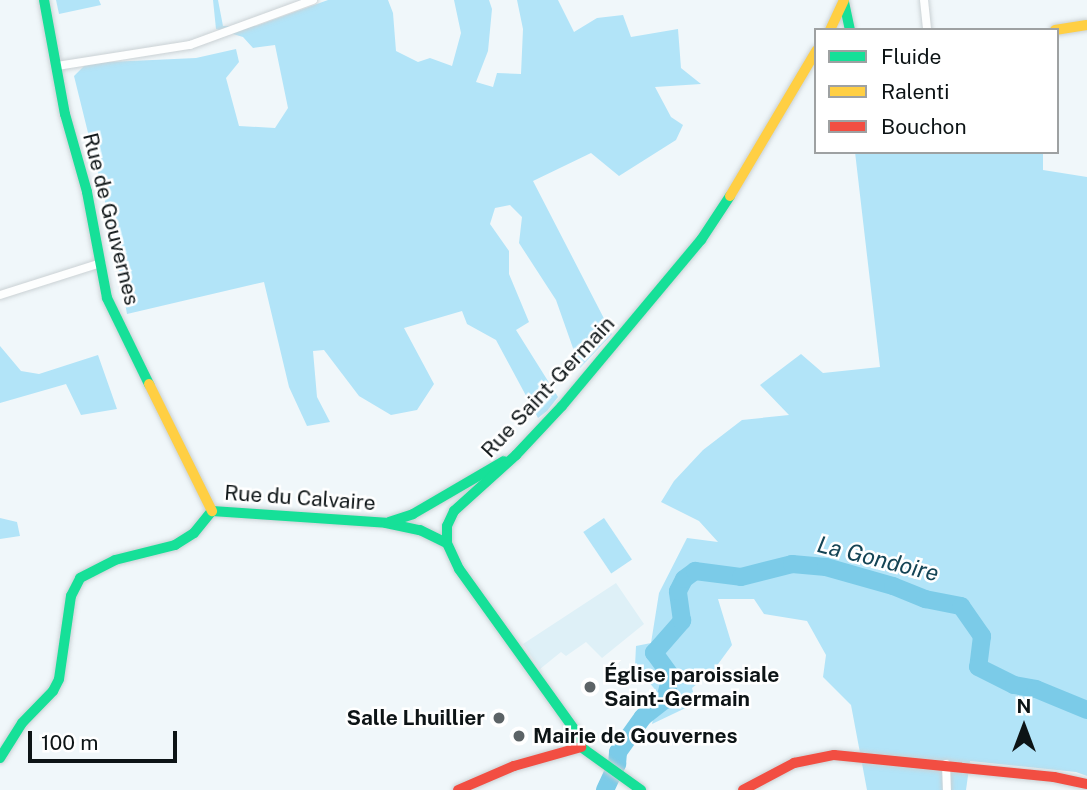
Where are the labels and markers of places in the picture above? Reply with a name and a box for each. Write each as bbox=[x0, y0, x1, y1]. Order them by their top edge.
place label: Église paroissiale Saint-Germain bbox=[604, 662, 779, 712]
marker: Église paroissiale Saint-Germain bbox=[582, 679, 598, 695]
place label: Salle Lhuillier bbox=[346, 705, 485, 731]
marker: Salle Lhuillier bbox=[491, 710, 507, 726]
place label: Mairie de Gouvernes bbox=[533, 723, 738, 749]
marker: Mairie de Gouvernes bbox=[511, 728, 527, 744]

